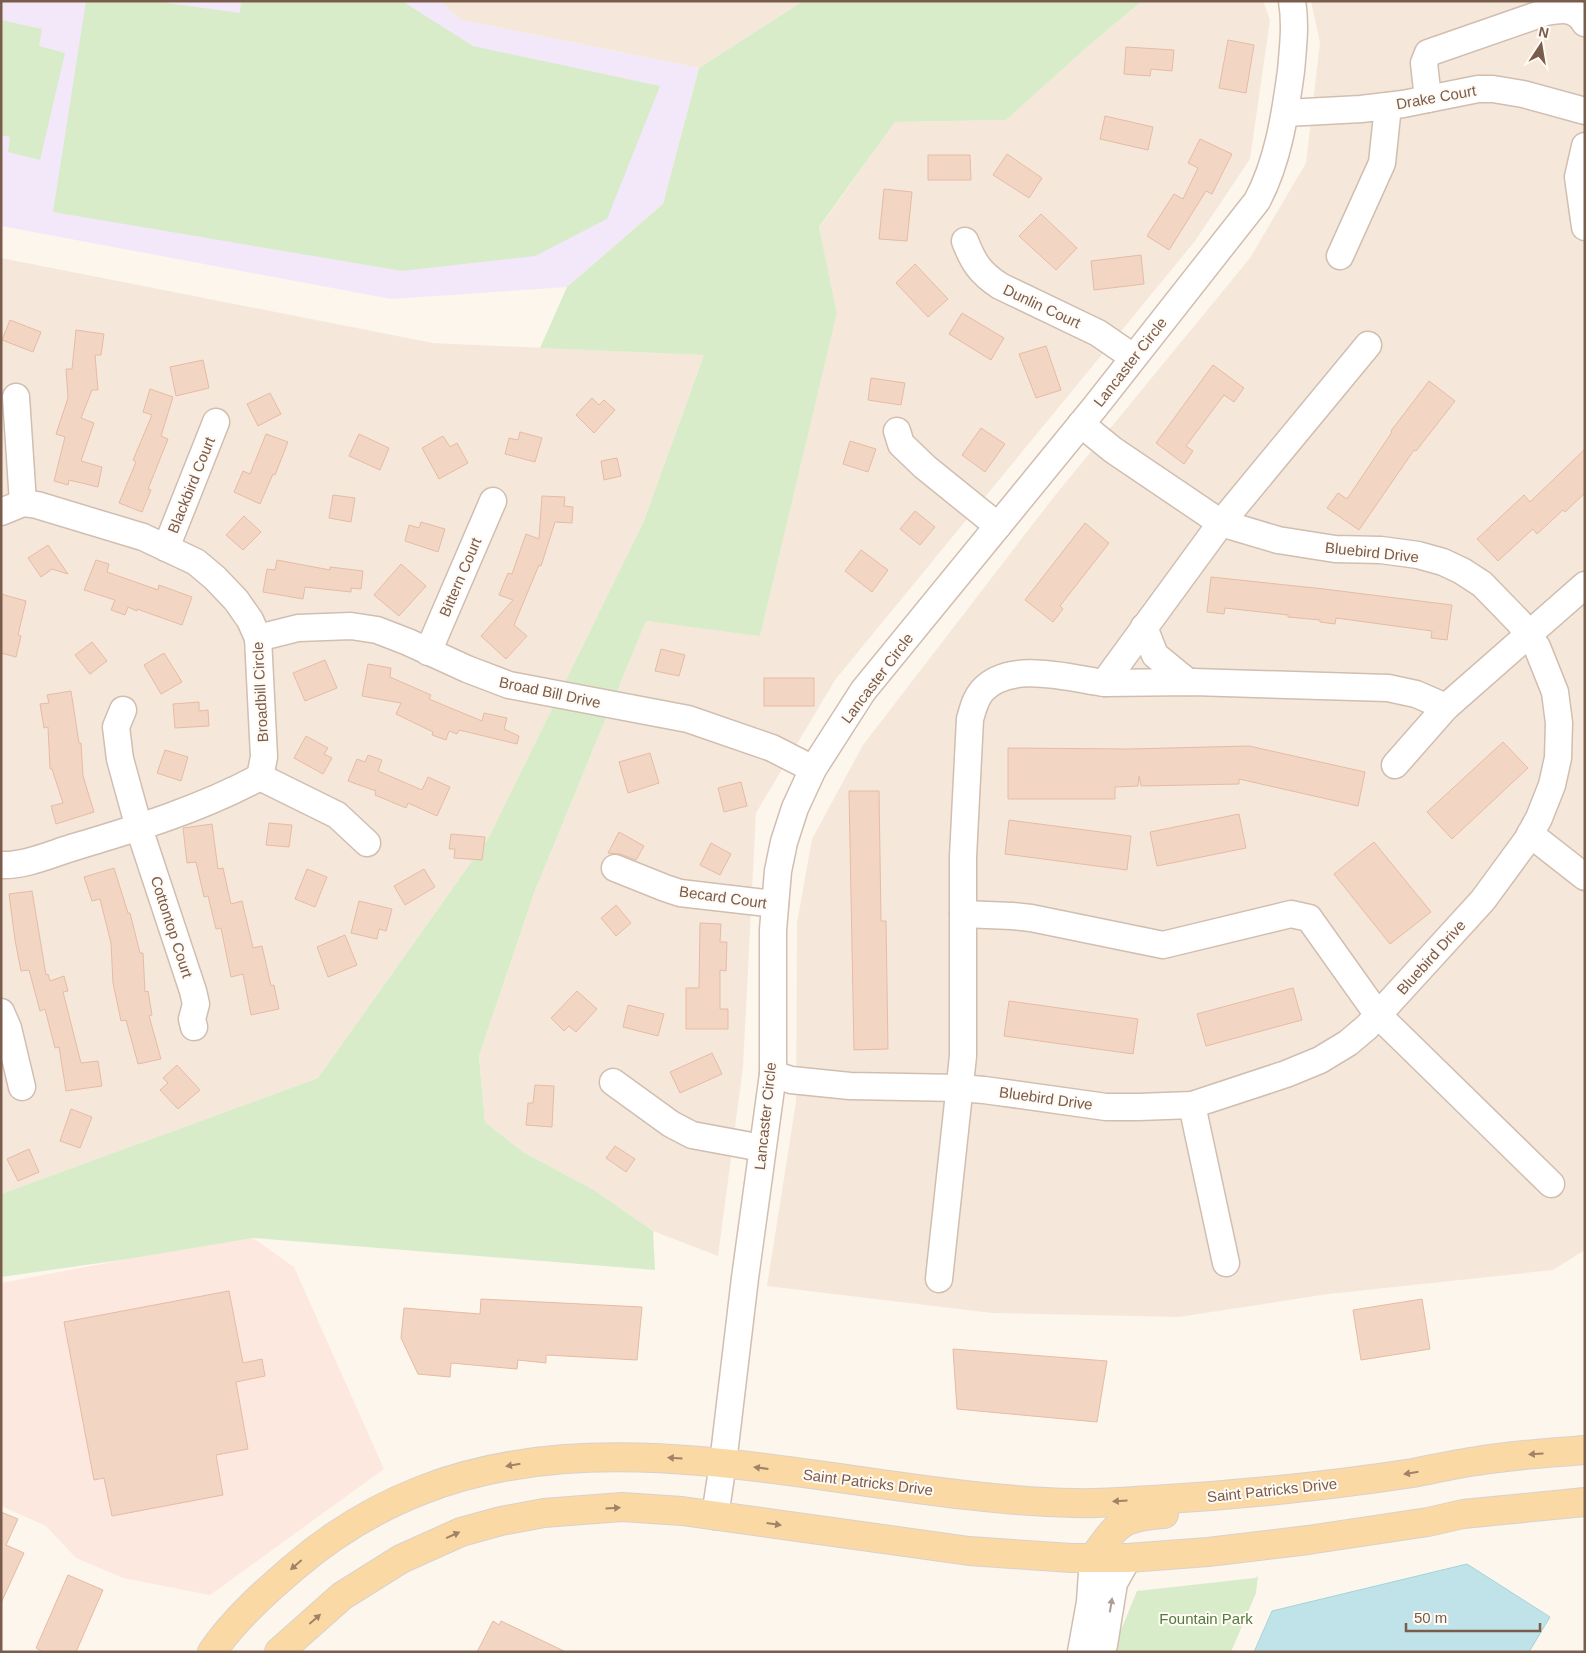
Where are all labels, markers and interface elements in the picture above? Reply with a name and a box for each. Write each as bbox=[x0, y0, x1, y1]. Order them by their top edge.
north arrow bbox=[1516, 20, 1566, 70]
text: N bbox=[1537, 23, 1550, 41]
street label: Drake Court bbox=[1395, 81, 1478, 112]
street label: Dunlin Court bbox=[1001, 281, 1084, 332]
street label: Lancaster Circle bbox=[1090, 314, 1170, 410]
street label: Blackbird Court bbox=[164, 434, 218, 536]
street label: Bittern Court bbox=[436, 534, 485, 619]
street label: Bluebird Drive bbox=[1324, 539, 1420, 565]
street label: Lancaster Circle bbox=[838, 630, 916, 726]
street label: Broadbill Circle bbox=[249, 641, 271, 743]
street label: Broad Bill Drive bbox=[498, 673, 602, 711]
street label: Cottontop Court bbox=[148, 874, 197, 981]
street label: Becard Court bbox=[678, 882, 769, 912]
street label: Bluebird Drive bbox=[1393, 916, 1469, 998]
street label: Lancaster Circle bbox=[751, 1061, 779, 1171]
street label: Bluebird Drive bbox=[998, 1083, 1094, 1113]
one-way arrow bbox=[1528, 1450, 1544, 1458]
one-way arrow bbox=[667, 1453, 683, 1461]
one-way arrow bbox=[504, 1462, 520, 1470]
one-way arrow bbox=[753, 1464, 769, 1472]
street label: Saint Patricks Drive bbox=[802, 1466, 934, 1498]
one-way arrow bbox=[1403, 1469, 1419, 1477]
street label: Saint Patricks Drive bbox=[1206, 1475, 1338, 1505]
one-way arrow bbox=[1111, 1498, 1127, 1506]
one-way arrow bbox=[605, 1504, 621, 1512]
one-way arrow bbox=[767, 1520, 783, 1528]
one-way arrow bbox=[446, 1531, 460, 1539]
one-way arrow bbox=[291, 1559, 303, 1571]
one-way arrow bbox=[1107, 1596, 1115, 1612]
scale bar bbox=[1406, 1600, 1540, 1632]
text: 50 m bbox=[1414, 1609, 1447, 1626]
park label: Fountain Park bbox=[1159, 1610, 1253, 1627]
one-way arrow bbox=[308, 1613, 321, 1624]

